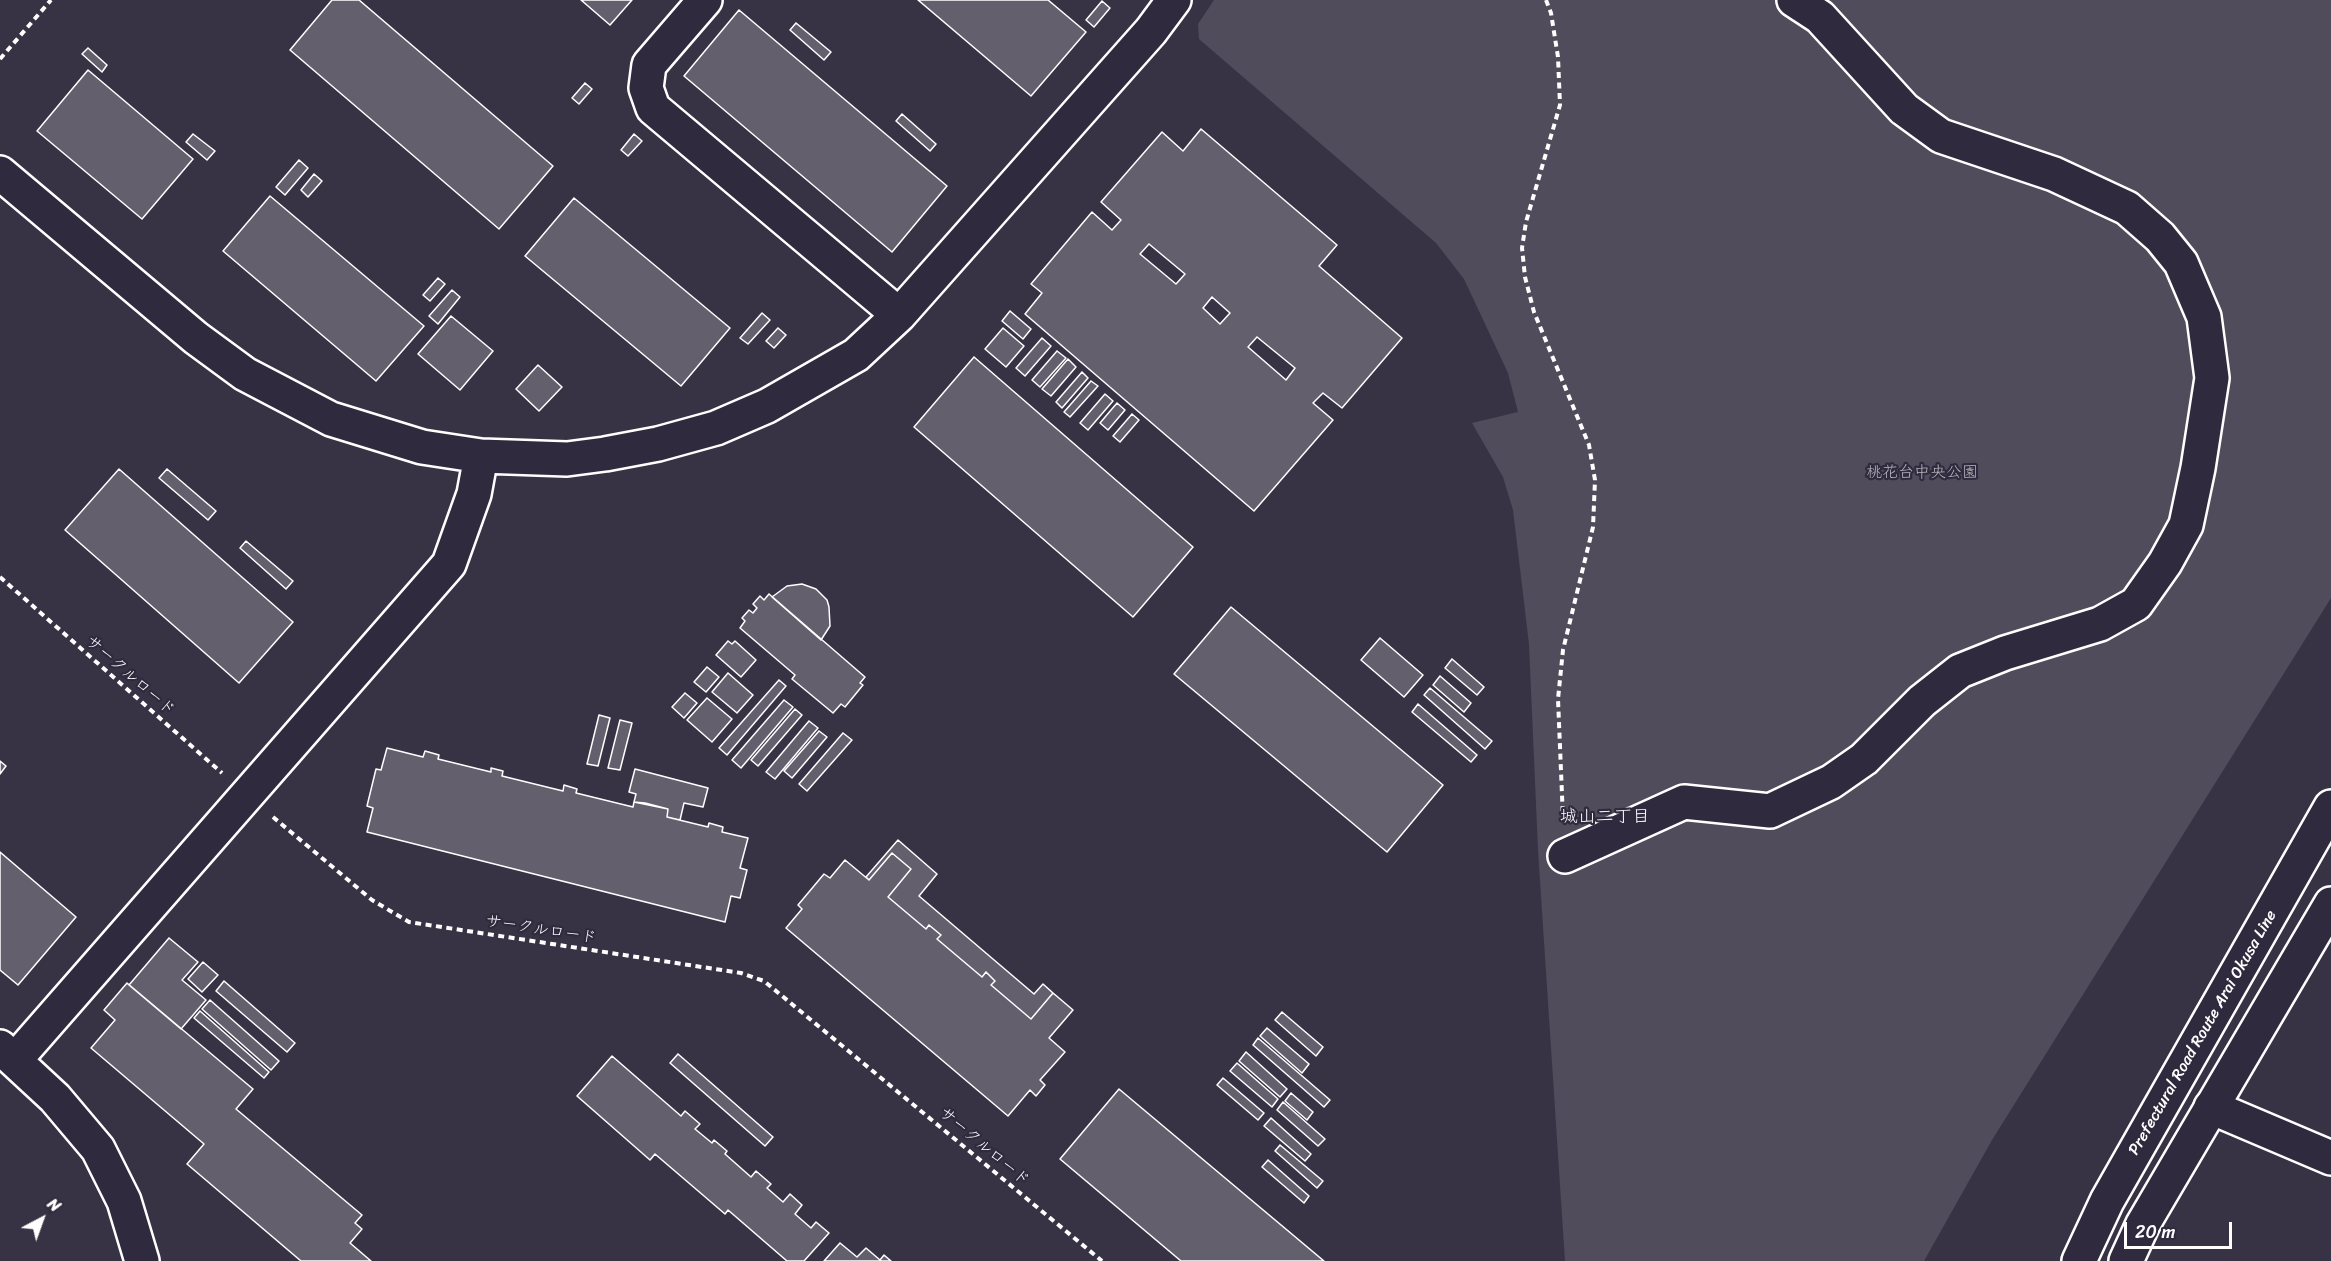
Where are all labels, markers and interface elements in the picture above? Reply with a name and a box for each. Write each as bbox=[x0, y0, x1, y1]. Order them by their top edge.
park label: 桃花台中央公園 bbox=[1866, 463, 1978, 483]
street label: サークルロード bbox=[81, 632, 179, 720]
district label: 城山二丁目 bbox=[1560, 806, 1650, 828]
street label: Prefectural Road Route Arai Okusa Line bbox=[2125, 907, 2281, 1159]
street label: サークルロード bbox=[484, 912, 598, 948]
street label: サークルロード bbox=[935, 1104, 1033, 1190]
north arrow bbox=[12, 1189, 72, 1249]
text: N bbox=[40, 1190, 68, 1220]
scale bar bbox=[2127, 1210, 2235, 1248]
text: 20 m bbox=[2135, 1216, 2175, 1248]

